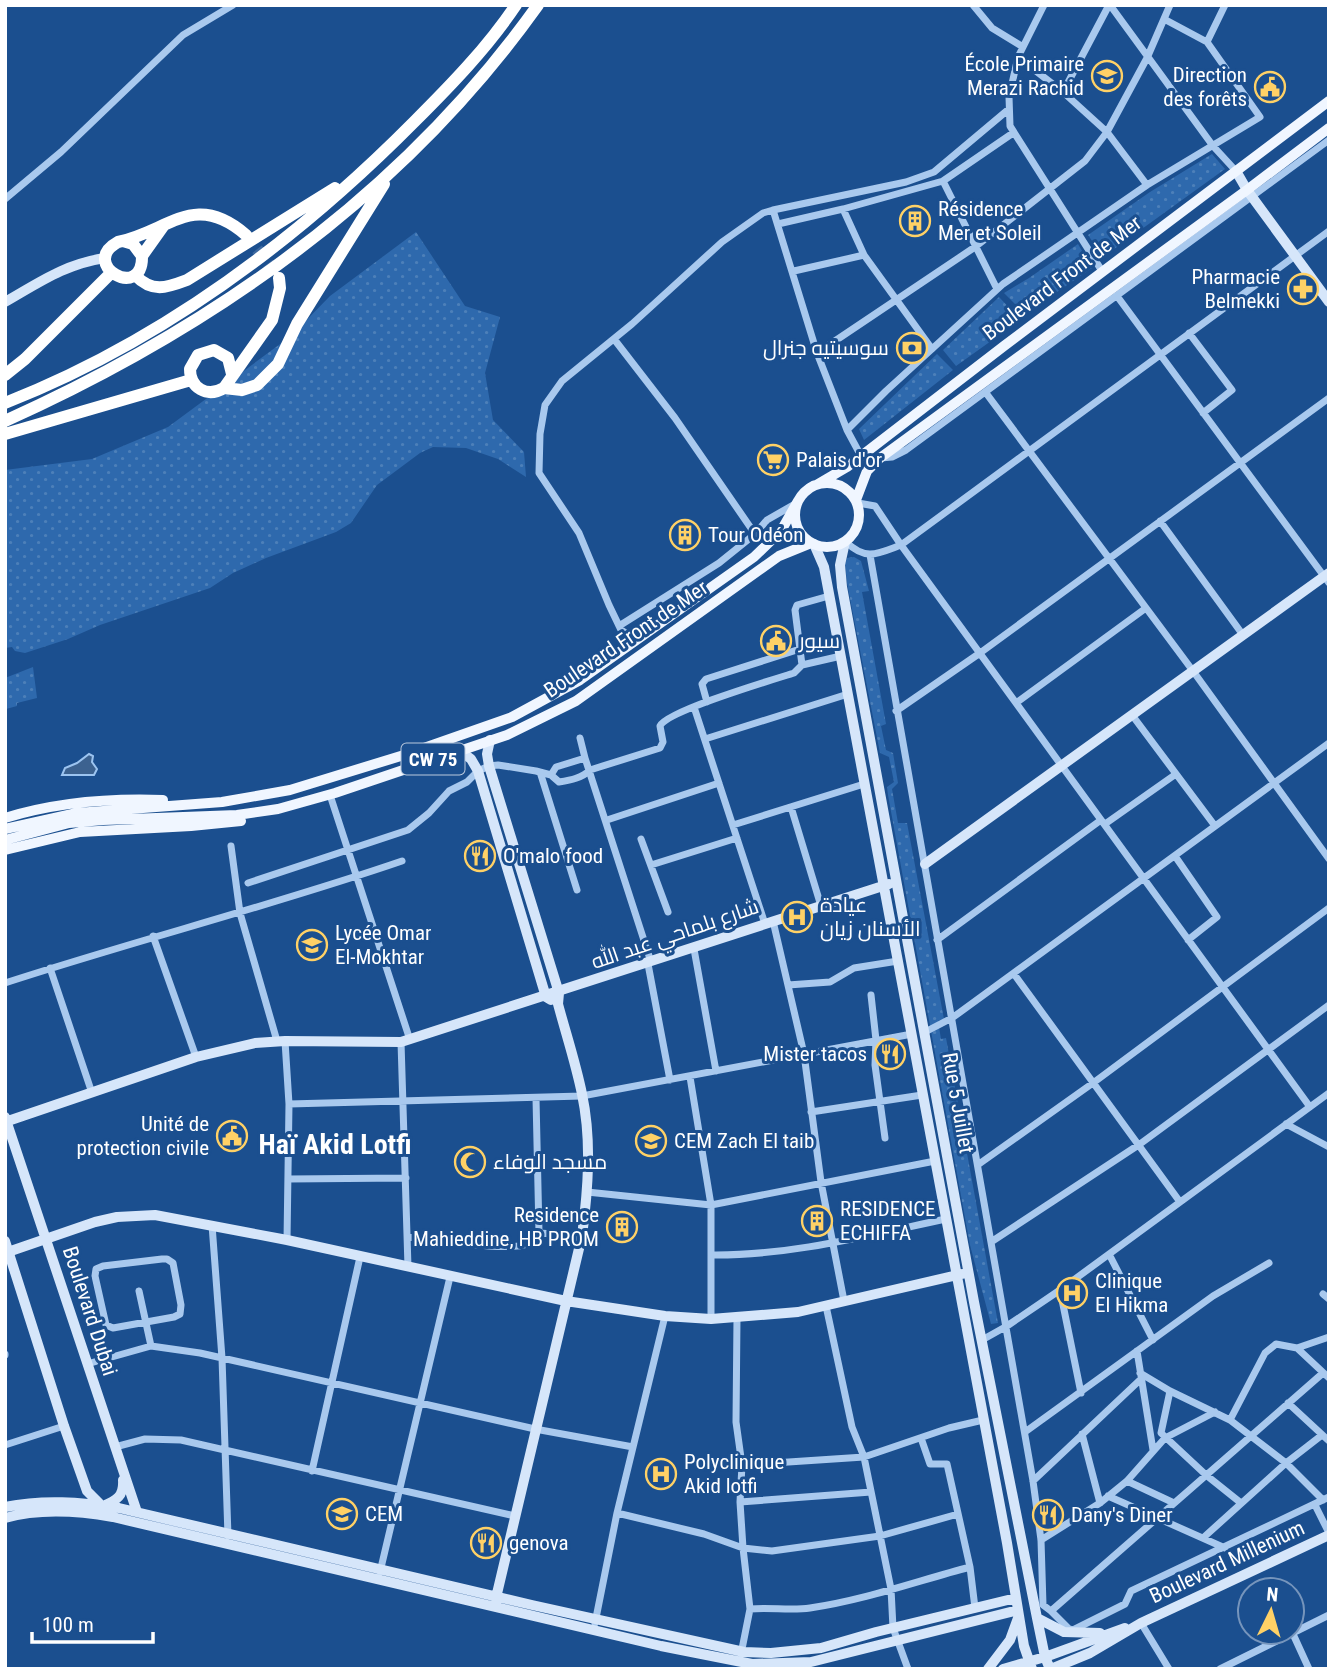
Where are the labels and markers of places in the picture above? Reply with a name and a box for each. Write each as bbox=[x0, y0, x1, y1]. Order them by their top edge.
place label: École Primaire Merazi Rachid bbox=[964, 52, 1084, 100]
school or university icon: École Primaire Merazi Rachid bbox=[1090, 59, 1124, 93]
place label: Direction des forêts bbox=[1163, 63, 1247, 111]
public building icon: Direction des forêts bbox=[1253, 70, 1287, 104]
place label: Résidence Mer et Soleil bbox=[938, 197, 1042, 245]
building icon: Résidence Mer et Soleil bbox=[898, 204, 932, 238]
place label: Pharmacie Belmekki bbox=[1192, 265, 1280, 313]
pharmacy icon: Pharmacie Belmekki bbox=[1286, 272, 1320, 306]
bank icon: سوسيتيه جنرال bbox=[895, 331, 929, 365]
place label: سوسيتيه جنرال bbox=[763, 336, 889, 361]
supermarket icon: Palais d'or bbox=[756, 443, 790, 477]
place label: Palais d'or bbox=[796, 448, 882, 472]
building icon: Tour Odéon bbox=[668, 518, 702, 552]
place label: Tour Odéon bbox=[708, 523, 803, 547]
public building icon: سيور bbox=[759, 624, 793, 658]
place label: سيور bbox=[798, 629, 840, 653]
restaurant icon: O'malo food bbox=[463, 839, 497, 873]
place label: O'malo food bbox=[503, 844, 603, 868]
place label: عيادة الأسنان زيان bbox=[820, 893, 921, 942]
hospital icon: عيادة الأسنان زيان bbox=[780, 900, 814, 934]
place label: Lycée Omar El-Mokhtar bbox=[335, 921, 431, 969]
school or university icon: Lycée Omar El-Mokhtar bbox=[295, 928, 329, 962]
restaurant icon: Mister tacos bbox=[873, 1037, 907, 1071]
place label: Mister tacos bbox=[763, 1042, 867, 1066]
place label: Unité de protection civile bbox=[77, 1112, 209, 1160]
public building icon: Unité de protection civile bbox=[215, 1119, 249, 1153]
school or university icon: CEM Zach El taib bbox=[634, 1124, 668, 1158]
place label: CEM Zach El taib bbox=[674, 1129, 814, 1153]
mosque icon: مسجد الوفاء bbox=[453, 1145, 487, 1179]
place label: مسجد الوفاء bbox=[493, 1150, 607, 1174]
place label: RESIDENCE ECHIFFA bbox=[840, 1197, 936, 1245]
place label: Residence Mahieddine, HB PROM bbox=[413, 1203, 599, 1251]
building icon: RESIDENCE ECHIFFA bbox=[800, 1204, 834, 1238]
building icon: Residence Mahieddine, HB PROM bbox=[605, 1210, 639, 1244]
place label: Clinique El Hikma bbox=[1095, 1269, 1168, 1317]
hospital icon: Clinique El Hikma bbox=[1055, 1276, 1089, 1310]
place label: Polyclinique Akid lotfi bbox=[684, 1450, 784, 1498]
hospital icon: Polyclinique Akid lotfi bbox=[644, 1457, 678, 1491]
school or university icon: CEM bbox=[325, 1497, 359, 1531]
restaurant icon: Dany's Diner bbox=[1031, 1498, 1065, 1532]
place label: CEM bbox=[365, 1502, 403, 1526]
place label: Dany's Diner bbox=[1071, 1503, 1173, 1527]
restaurant icon: genova bbox=[469, 1526, 503, 1560]
place label: genova bbox=[509, 1531, 569, 1555]

